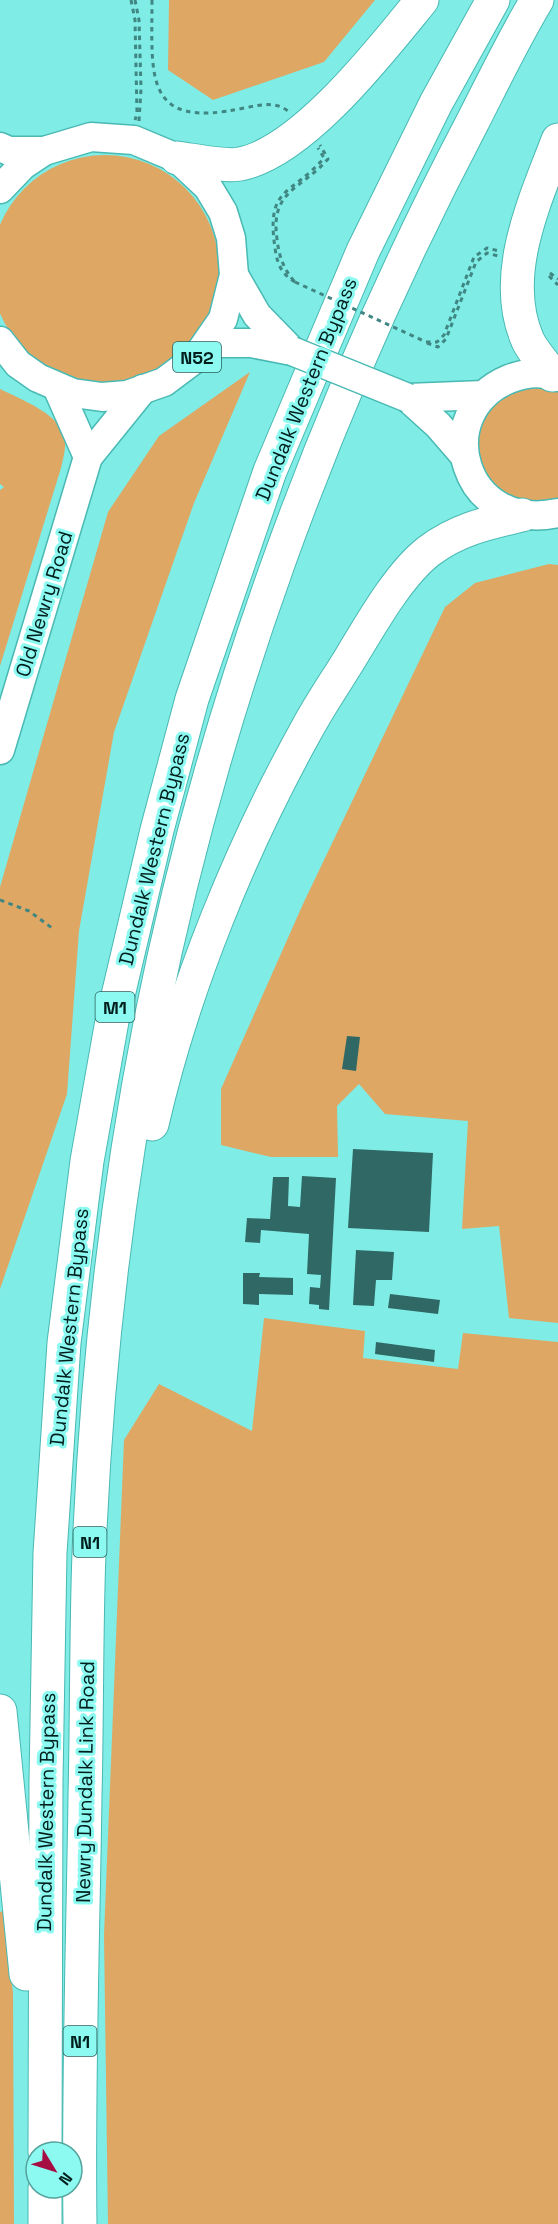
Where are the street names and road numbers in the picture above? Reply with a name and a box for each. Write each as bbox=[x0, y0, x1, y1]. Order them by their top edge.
street label: Dundalk Western Bypass bbox=[249, 273, 363, 505]
road number: N52 bbox=[173, 342, 221, 372]
street label: Old Newry Road bbox=[9, 528, 79, 680]
street label: Dundalk Western Bypass bbox=[113, 730, 195, 968]
road number: M1 bbox=[96, 992, 134, 1022]
street label: Dundalk Western Bypass bbox=[44, 1207, 94, 1447]
road number: N1 bbox=[74, 1527, 106, 1557]
street label: Newry Dundalk Link Road bbox=[70, 1661, 100, 1903]
street label: Dundalk Western Bypass bbox=[31, 1692, 61, 1932]
road number: N1 bbox=[64, 2026, 97, 2056]

